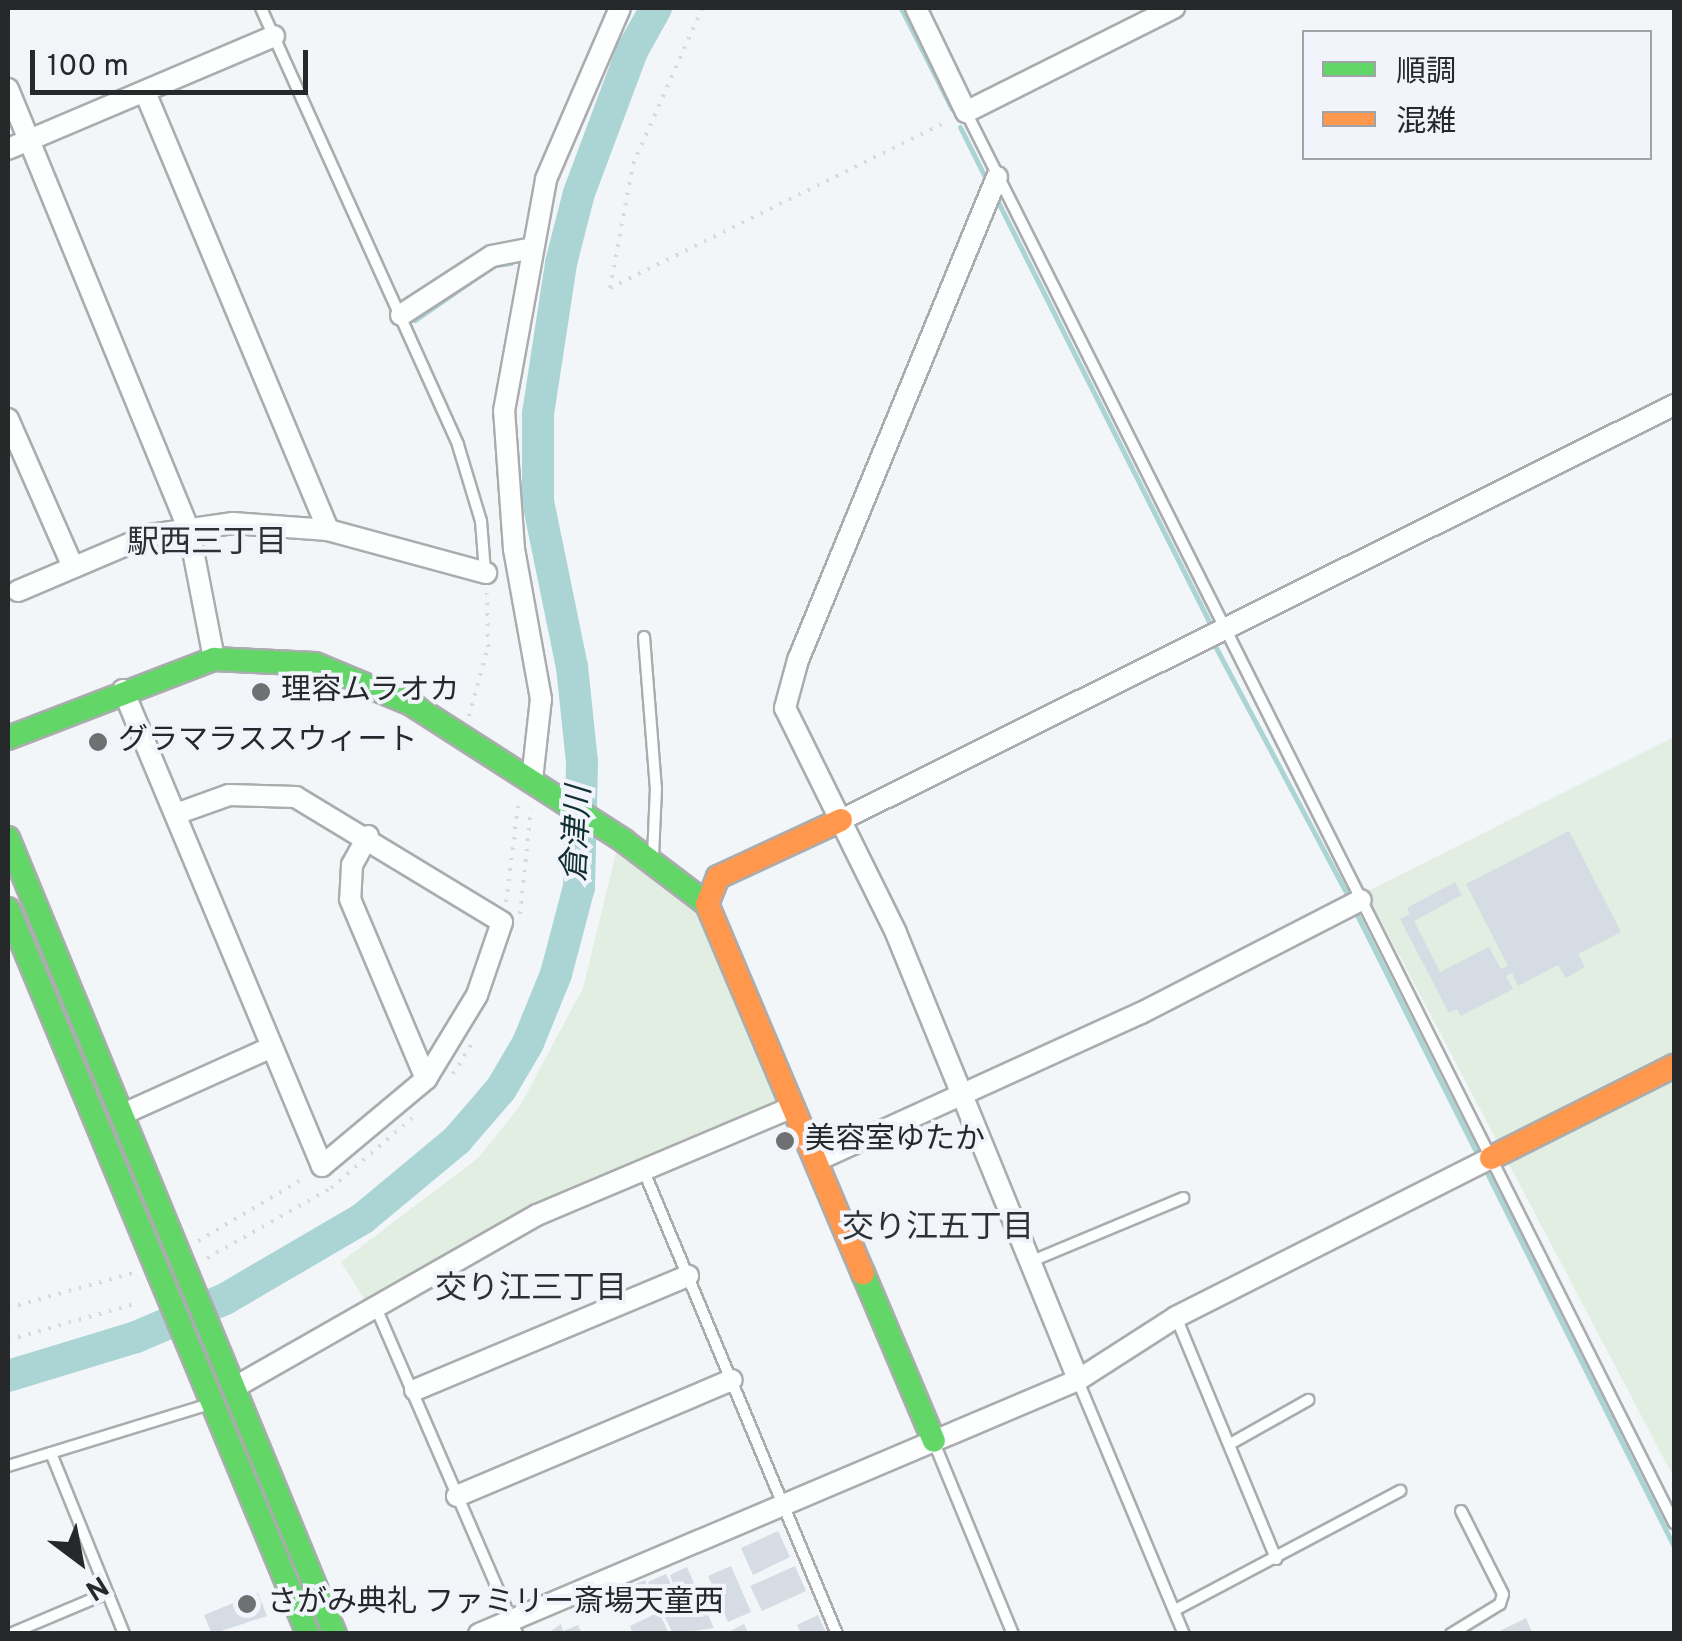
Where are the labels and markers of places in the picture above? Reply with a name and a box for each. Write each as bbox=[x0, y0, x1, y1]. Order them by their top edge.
place label: 理容ムラオカ bbox=[281, 674, 461, 710]
marker: 理容ムラオカ bbox=[250, 681, 272, 703]
place label: グラマラススウィート bbox=[118, 724, 418, 760]
marker: グラマラススウィート bbox=[87, 731, 109, 753]
place label: 美容室ゆたか bbox=[805, 1123, 985, 1159]
marker: 美容室ゆたか bbox=[774, 1130, 796, 1152]
place label: さがみ典礼 ファミリー斎場天童西 bbox=[267, 1586, 724, 1622]
marker: さがみ典礼 ファミリー斎場天童西 bbox=[236, 1593, 258, 1615]

